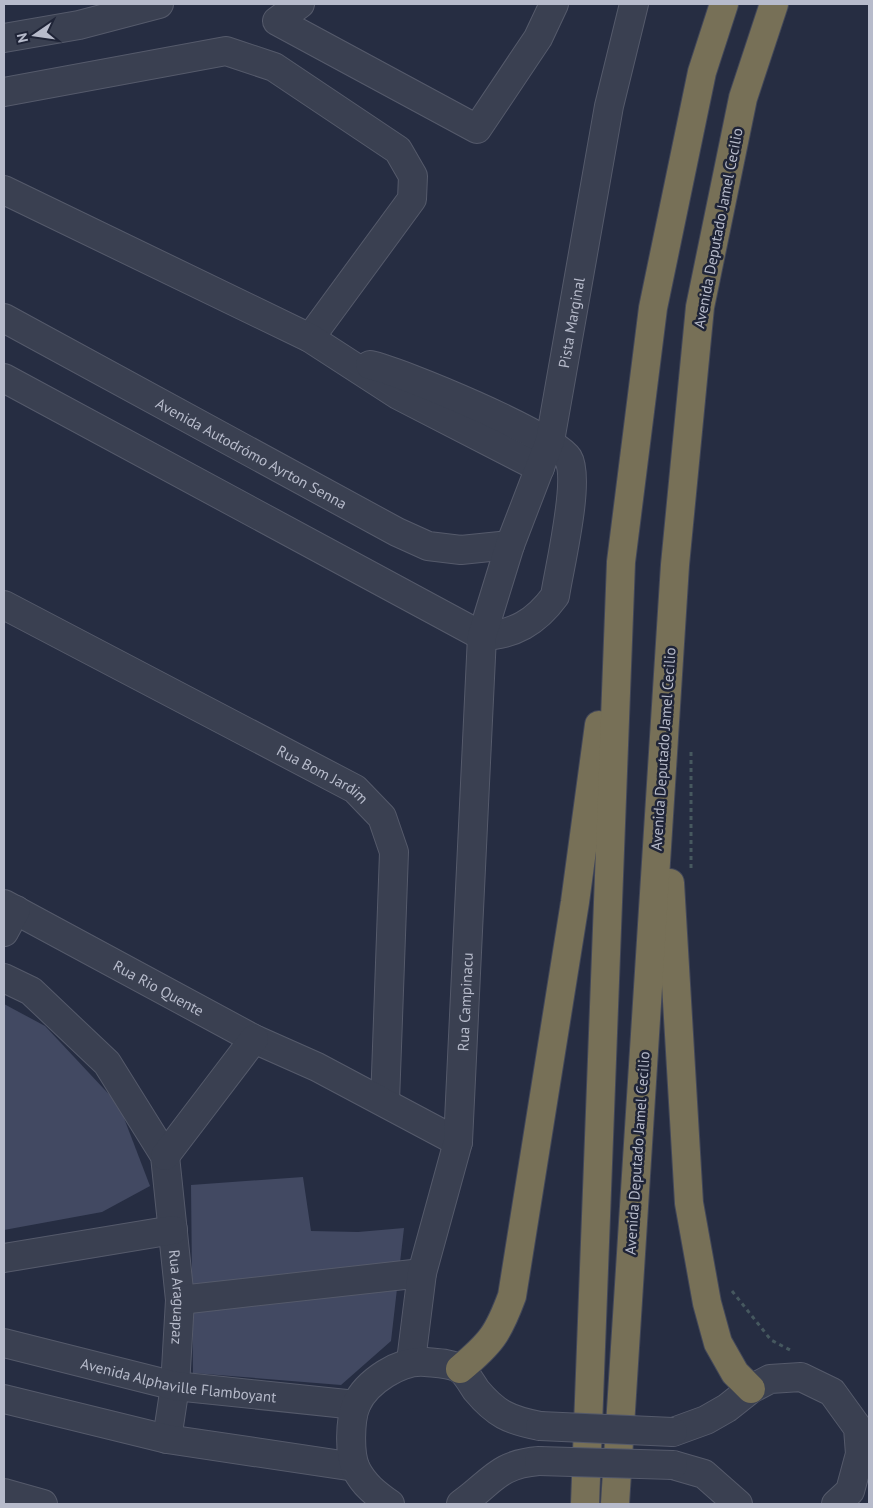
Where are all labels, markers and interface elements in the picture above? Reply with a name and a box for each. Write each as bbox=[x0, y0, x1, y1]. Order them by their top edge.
north arrow bbox=[10, 10, 60, 60]
text: N bbox=[13, 31, 32, 44]
street label: Avenida Deputado Jamel Cecilio bbox=[689, 126, 747, 330]
street label: Pista Marginal bbox=[554, 275, 588, 369]
street label: Avenida Autodrómo Ayrton Senna bbox=[153, 393, 350, 513]
street label: Avenida Deputado Jamel Cecilio bbox=[646, 647, 680, 851]
street label: Rua Bom Jardim bbox=[274, 740, 373, 807]
street label: Rua Campinacu bbox=[453, 952, 476, 1052]
street label: Rua Rio Quente bbox=[110, 955, 207, 1020]
street label: Avenida Deputado Jamel Cecilio bbox=[620, 1051, 654, 1255]
street label: Rua Araguapaz bbox=[165, 1249, 190, 1345]
street label: Avenida Alphaville Flamboyant bbox=[79, 1353, 277, 1406]

